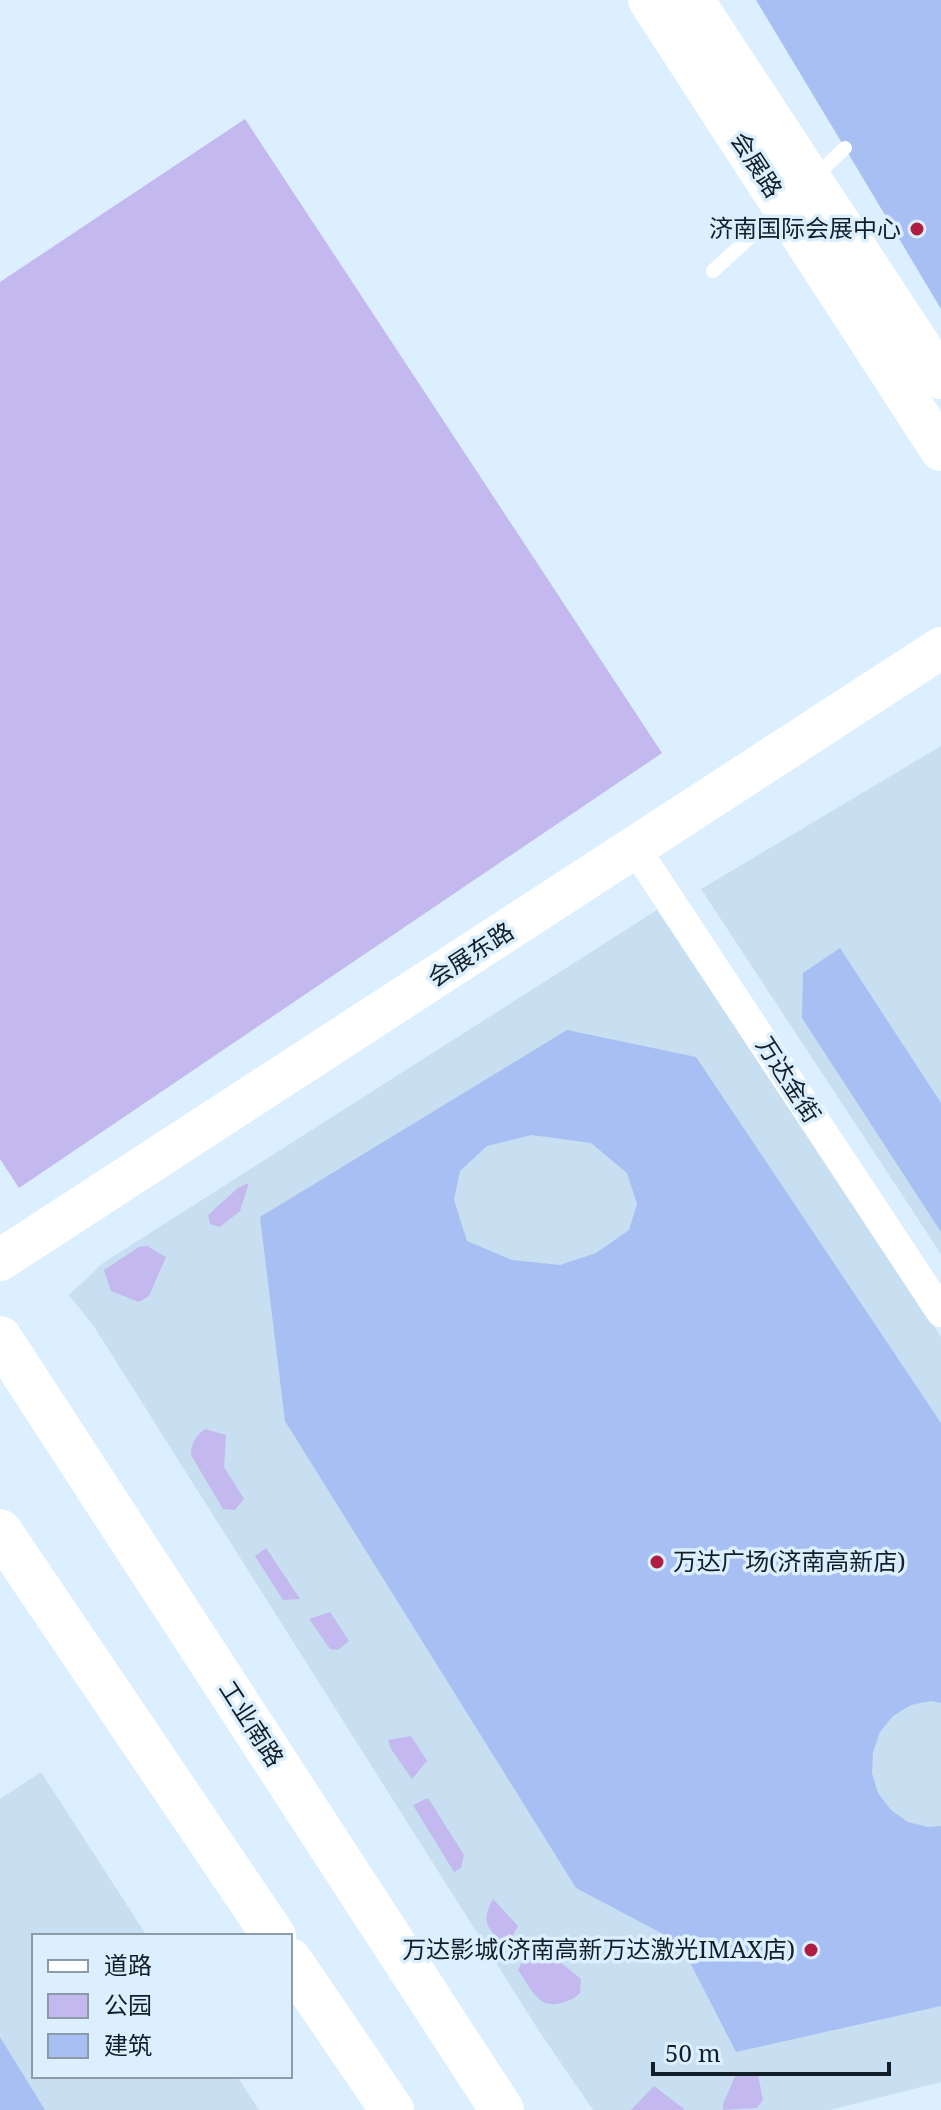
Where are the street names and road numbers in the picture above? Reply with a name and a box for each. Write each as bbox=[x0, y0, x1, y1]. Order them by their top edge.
street label: 会展路 bbox=[724, 125, 791, 203]
street label: 会展东路 bbox=[421, 914, 519, 994]
street label: 万达金街 bbox=[749, 1030, 829, 1128]
street label: 工业南路 bbox=[212, 1674, 292, 1772]

